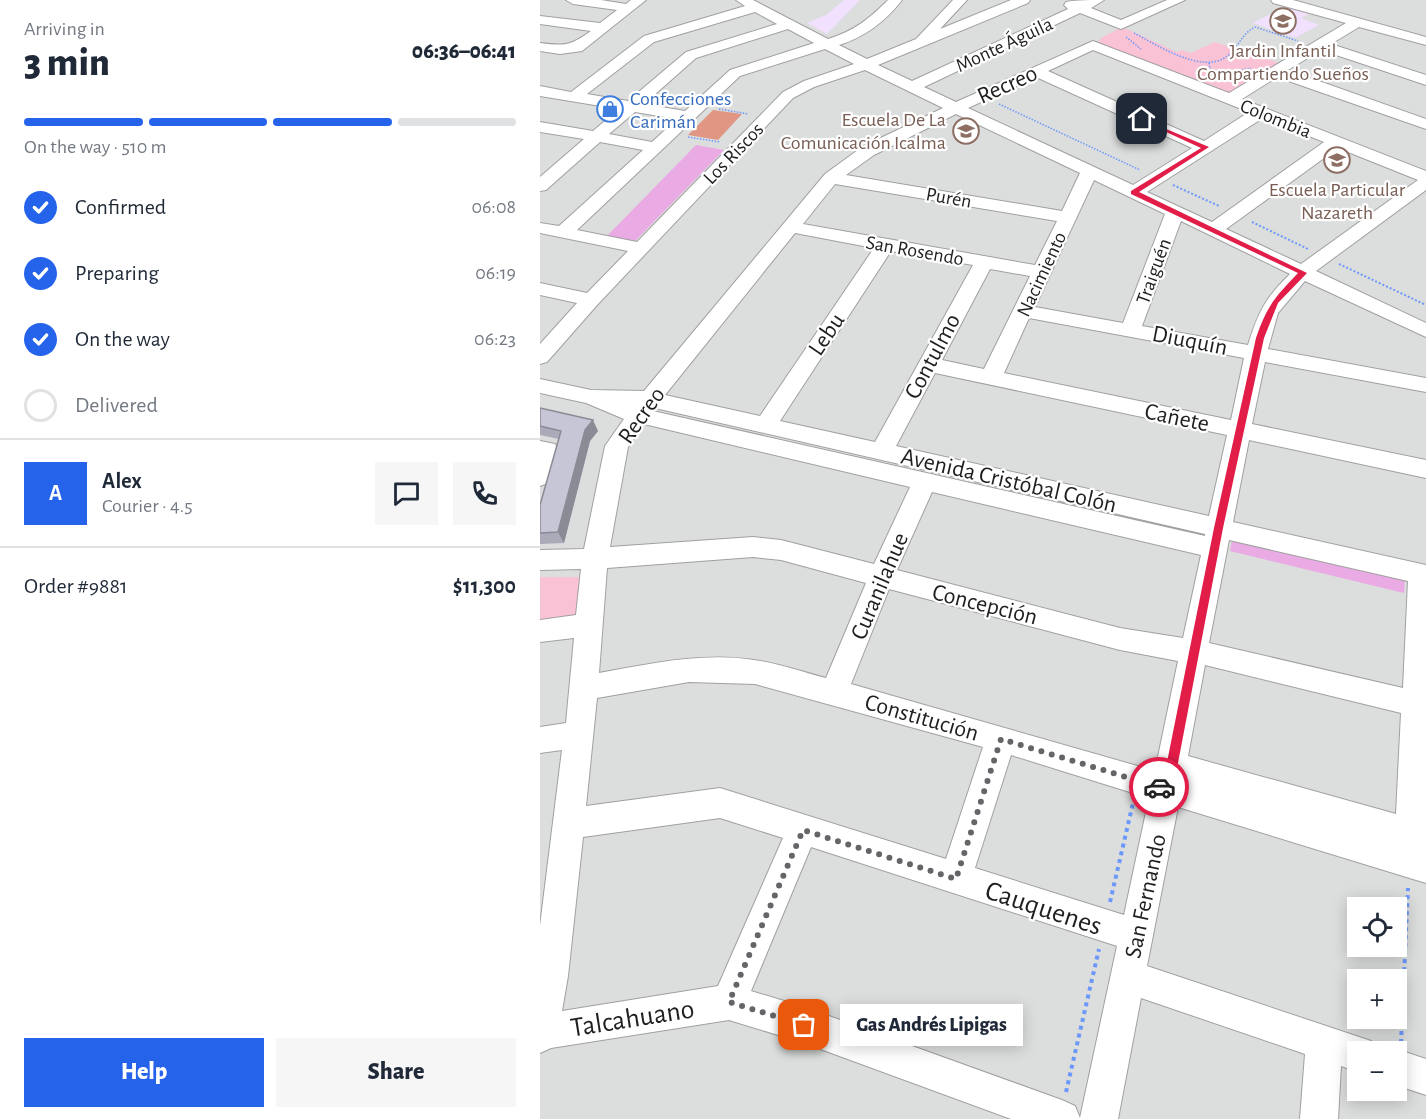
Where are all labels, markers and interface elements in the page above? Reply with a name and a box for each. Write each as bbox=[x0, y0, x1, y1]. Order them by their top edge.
school or university icon: Jardin Infantil Compartiendo Sueños bbox=[1268, 6, 1298, 36]
street label: Monte Águila bbox=[952, 13, 1056, 76]
text: Arriving in bbox=[24, 19, 105, 39]
text: 06:36–06:41 bbox=[412, 40, 516, 62]
place label: Jardin Infantil Compartiendo Sueños bbox=[1197, 41, 1369, 84]
text: 3 min bbox=[24, 44, 110, 83]
street label: Recreo bbox=[974, 61, 1041, 109]
place label: Confecciones Carimán bbox=[630, 89, 731, 132]
pin bbox=[1116, 93, 1167, 144]
shop icon: Confecciones Carimán bbox=[595, 94, 625, 124]
street label: Colombia bbox=[1237, 96, 1314, 142]
icon: home bbox=[1125, 102, 1158, 135]
place label: Escuela De La Comunicación Icalma bbox=[781, 110, 946, 153]
school or university icon: Escuela De La Comunicación Icalma bbox=[951, 116, 981, 146]
street label: Los Riscos bbox=[700, 119, 768, 188]
text: On the way · 510 m bbox=[24, 137, 167, 157]
school or university icon: Escuela Particular Nazareth bbox=[1322, 145, 1352, 175]
place label: Escuela Particular Nazareth bbox=[1269, 180, 1406, 223]
street label: Purén bbox=[924, 184, 973, 212]
icon: check bbox=[24, 191, 57, 224]
text: Confirmed bbox=[75, 196, 166, 218]
text: 06:08 bbox=[471, 197, 516, 217]
street label: Nacimiento bbox=[1014, 229, 1070, 320]
street label: San Rosendo bbox=[864, 233, 965, 269]
street label: Traiguén bbox=[1133, 236, 1175, 307]
icon: check bbox=[24, 257, 57, 290]
text: Preparing bbox=[75, 262, 159, 284]
text: 06:19 bbox=[475, 263, 516, 283]
street label: Lebu bbox=[804, 309, 849, 360]
street label: Contulmo bbox=[901, 310, 965, 403]
street label: Diuquín bbox=[1150, 322, 1230, 360]
icon: check bbox=[24, 323, 57, 356]
text: On the way bbox=[75, 328, 170, 350]
text: 06:23 bbox=[474, 329, 516, 349]
street label: Recreo bbox=[614, 383, 670, 448]
text: Delivered bbox=[75, 394, 158, 416]
street label: Cañete bbox=[1142, 399, 1211, 436]
street label: Avenida Cristóbal Colón bbox=[899, 444, 1119, 517]
button: chat bbox=[375, 462, 438, 525]
button: phone bbox=[453, 462, 516, 525]
text: Alex bbox=[102, 470, 142, 492]
text: A bbox=[49, 482, 62, 504]
text: Courier · 4.5 bbox=[102, 496, 193, 516]
street label: Curanilahue bbox=[847, 529, 913, 643]
text: Order #9881 bbox=[24, 575, 127, 597]
text: $11,300 bbox=[453, 575, 516, 597]
street label: Concepción bbox=[930, 580, 1040, 630]
street label: Constitución bbox=[862, 690, 981, 746]
courier bbox=[1129, 757, 1189, 817]
icon: car bbox=[1143, 771, 1176, 804]
street label: San Fernando bbox=[1121, 832, 1171, 960]
street label: Cauquenes bbox=[982, 877, 1105, 941]
map controls bbox=[1347, 897, 1407, 1101]
button: locate bbox=[1347, 897, 1407, 957]
button: + bbox=[1347, 969, 1407, 1029]
street label: Talcahuano bbox=[568, 995, 696, 1043]
pin bbox=[778, 999, 829, 1050]
callout: Gas Andrés Lipigas bbox=[840, 1004, 1023, 1046]
icon: bag bbox=[787, 1008, 820, 1041]
text: Gas Andrés Lipigas bbox=[856, 1015, 1007, 1035]
button: Help bbox=[24, 1038, 264, 1107]
button: Share bbox=[276, 1038, 516, 1107]
button: − bbox=[1347, 1041, 1407, 1101]

